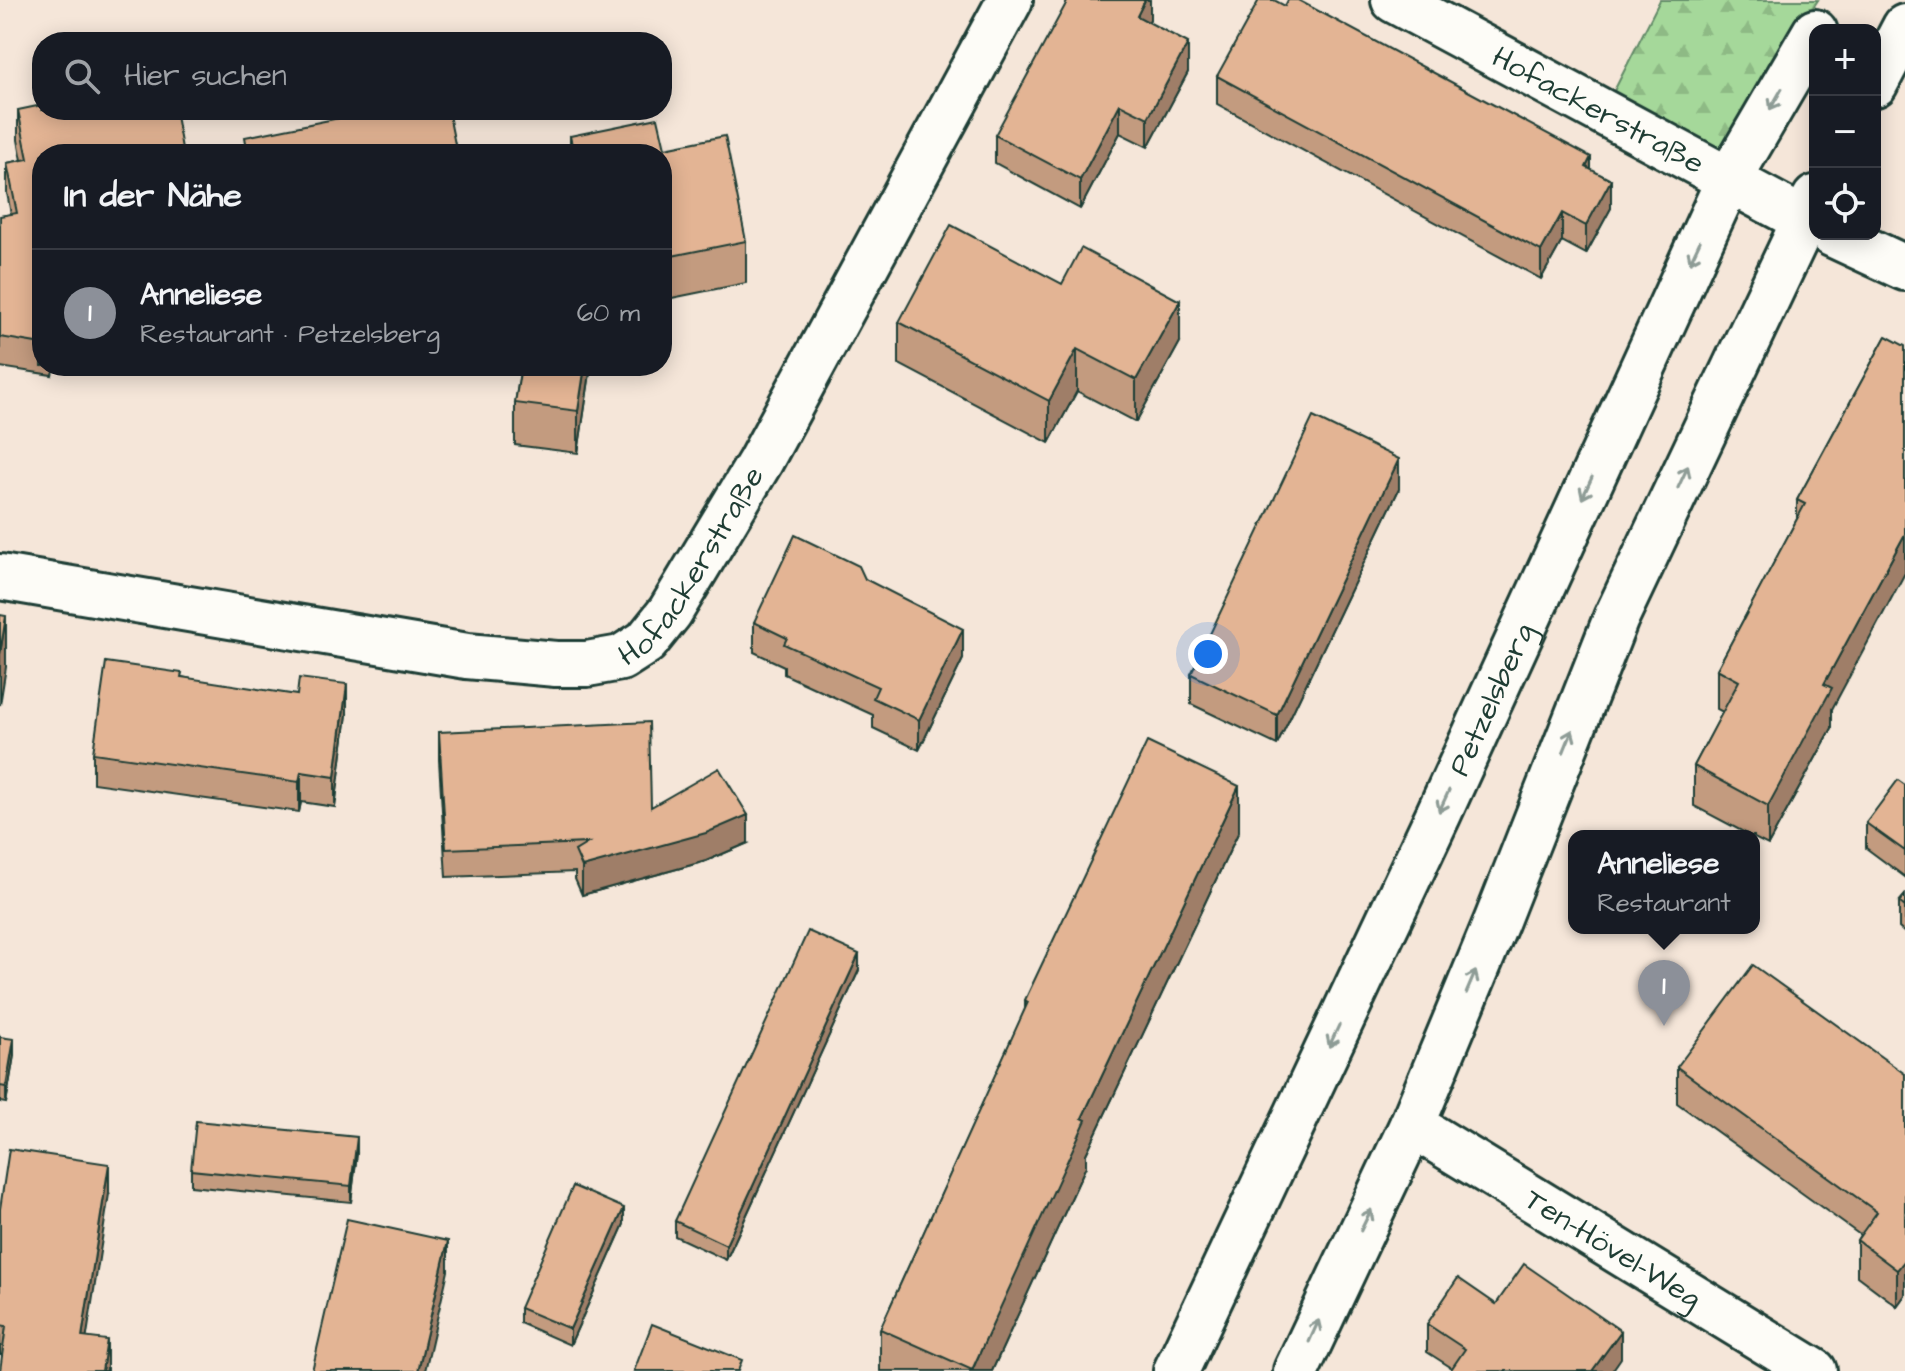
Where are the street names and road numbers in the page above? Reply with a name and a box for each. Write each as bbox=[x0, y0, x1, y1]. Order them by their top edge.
street label: Hofackerstraße bbox=[1485, 37, 1711, 185]
street label: Hofackerstraße bbox=[610, 459, 775, 677]
street label: Petzelsberg bbox=[1439, 617, 1546, 783]
street label: Ten-Hövel-Weg bbox=[1516, 1179, 1709, 1320]

